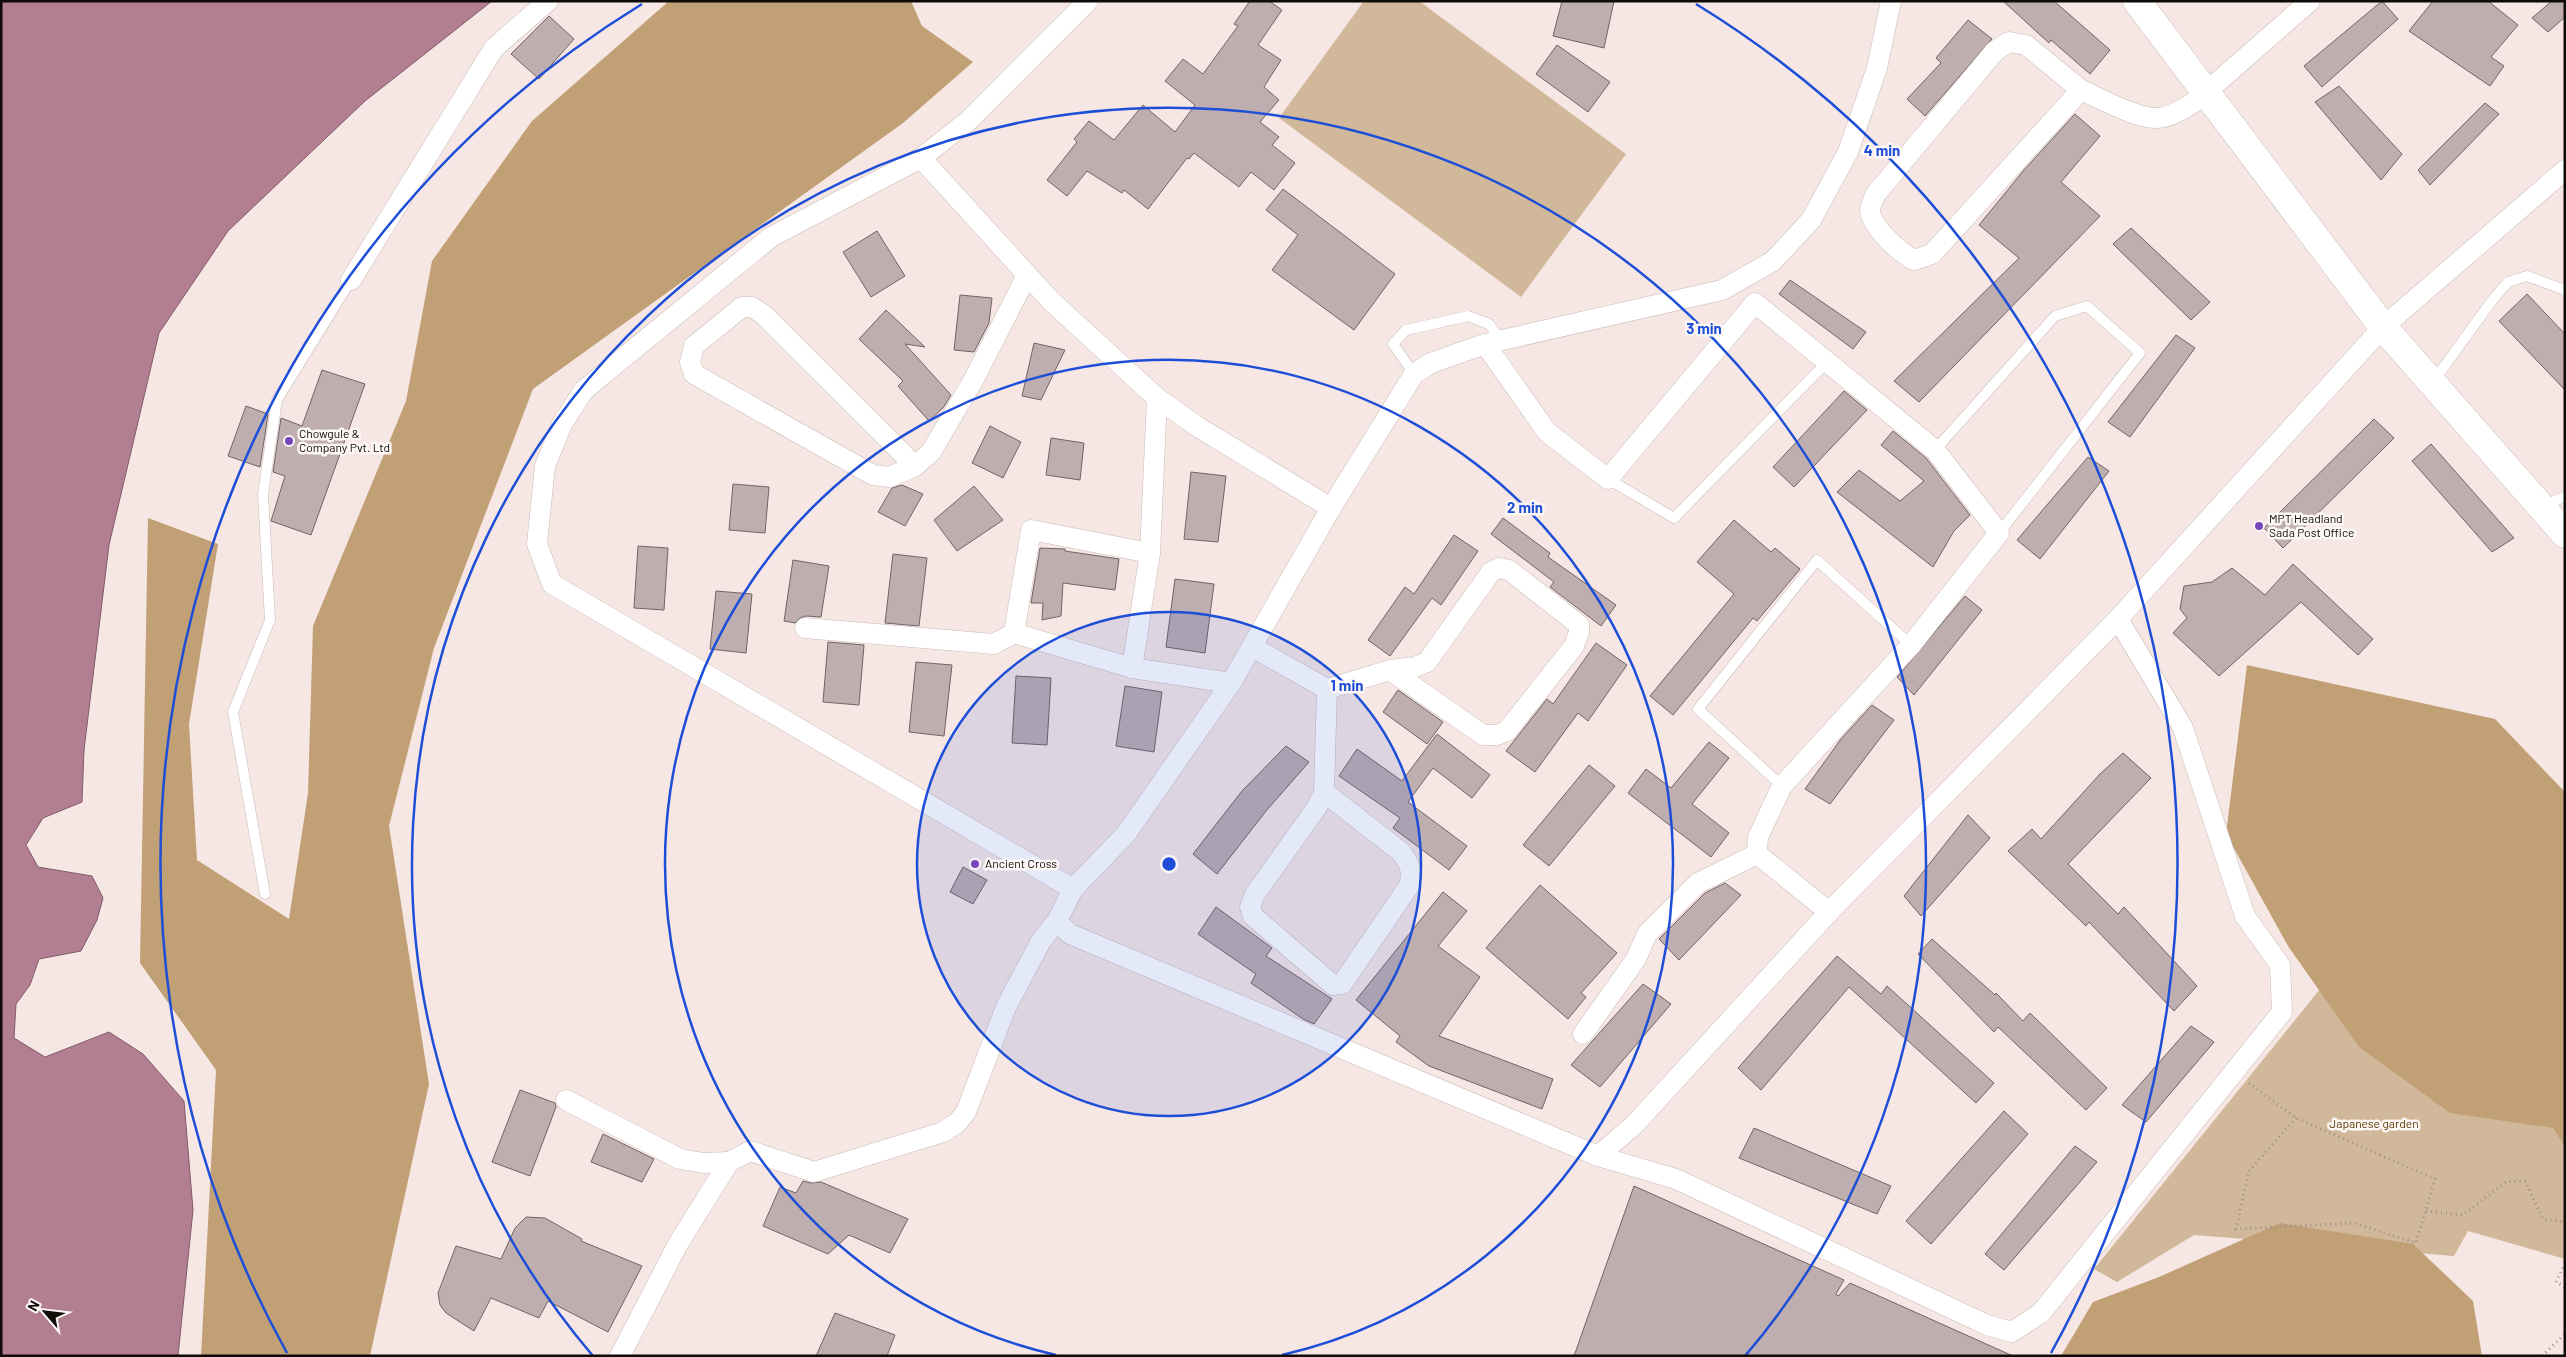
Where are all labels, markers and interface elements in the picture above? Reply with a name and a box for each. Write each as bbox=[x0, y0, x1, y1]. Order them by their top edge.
text: 4 min bbox=[1864, 141, 1900, 159]
text: 3 min bbox=[1686, 319, 1722, 337]
place label: Chowgule & Company Pvt. Ltd bbox=[299, 426, 390, 454]
marker: Chowgule & Company Pvt. Ltd bbox=[283, 435, 295, 447]
text: 2 min bbox=[1507, 498, 1543, 516]
place label: MPT Headland Sada Post Office bbox=[2269, 511, 2355, 539]
marker: MPT Headland Sada Post Office bbox=[2253, 520, 2265, 532]
text: 1 min bbox=[1331, 676, 1363, 694]
centre of rings bbox=[1160, 855, 1178, 873]
place label: Ancient Cross bbox=[985, 856, 1057, 870]
marker: Ancient Cross bbox=[969, 858, 981, 870]
park label: Japanese garden bbox=[2329, 1116, 2419, 1130]
north arrow bbox=[20, 1287, 70, 1337]
text: N bbox=[23, 1298, 43, 1314]

